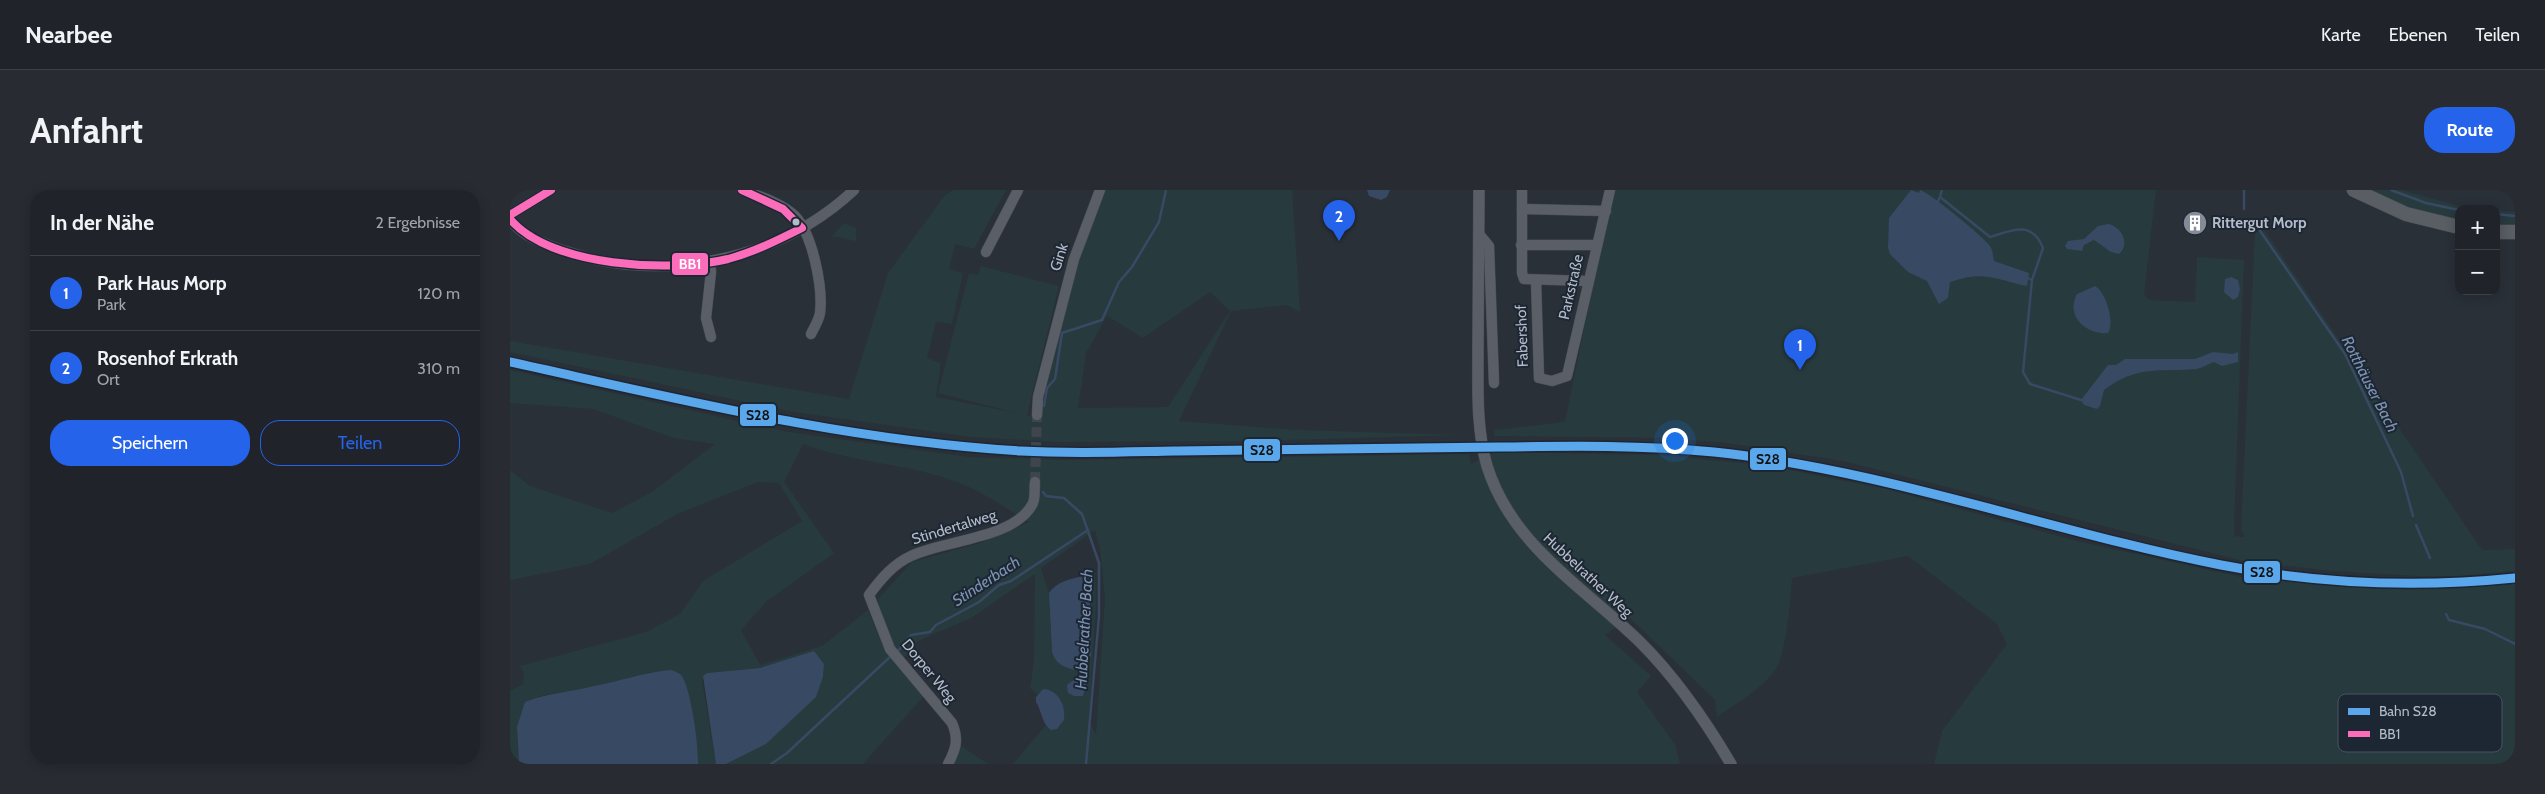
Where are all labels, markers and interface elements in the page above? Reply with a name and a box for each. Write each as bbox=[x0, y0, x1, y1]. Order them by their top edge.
text: Nearbee bbox=[25, 20, 112, 49]
text: Karte bbox=[2321, 24, 2361, 46]
text: Ebenen bbox=[2389, 24, 2447, 46]
text: Teilen bbox=[2475, 24, 2520, 46]
button: Route bbox=[2424, 107, 2515, 153]
text: Anfahrt bbox=[30, 109, 143, 152]
pin: 2 bbox=[1323, 200, 1355, 241]
map controls bbox=[2455, 205, 2500, 295]
button: + bbox=[2455, 205, 2500, 250]
text: In der Nähe bbox=[50, 210, 154, 235]
building icon: Rittergut Morp bbox=[2182, 210, 2208, 236]
text: 2 Ergebnisse bbox=[376, 213, 460, 232]
place label: Rittergut Morp bbox=[2212, 214, 2307, 232]
unlabelled marker bbox=[791, 217, 801, 227]
street label: Gink bbox=[1046, 241, 1072, 273]
button: − bbox=[2455, 250, 2500, 295]
line badge: BB1 bbox=[671, 252, 709, 276]
street label: Parkstraße bbox=[1555, 252, 1587, 321]
text: BB1 bbox=[679, 255, 701, 273]
text: Park Haus Morp bbox=[97, 272, 227, 295]
text: 1 bbox=[63, 284, 69, 303]
text: 120 m bbox=[418, 284, 460, 303]
text: Park bbox=[97, 295, 126, 314]
street label: Fabershof bbox=[1512, 304, 1532, 368]
pin: 1 bbox=[1784, 329, 1816, 370]
water label: Rotthäuser Bach bbox=[2338, 333, 2402, 435]
text: Rosenhof Erkrath bbox=[97, 347, 238, 370]
text: 2 bbox=[62, 359, 70, 378]
text: 310 m bbox=[417, 359, 460, 378]
text: Ort bbox=[97, 370, 120, 389]
line badge: S28 bbox=[739, 403, 777, 427]
text: S28 bbox=[746, 406, 770, 424]
button: Speichern bbox=[50, 420, 250, 466]
button: Teilen bbox=[260, 420, 460, 466]
your location bbox=[1662, 428, 1688, 454]
line badge: S28 bbox=[1243, 438, 1281, 462]
text: S28 bbox=[1250, 441, 1274, 459]
line badge: S28 bbox=[1749, 447, 1787, 471]
text: S28 bbox=[1756, 450, 1780, 468]
street label: Stindertalweg bbox=[909, 505, 999, 548]
street label: Hubbelrather Weg bbox=[1540, 529, 1637, 621]
water label: Stinderbach bbox=[948, 552, 1024, 610]
line badge: S28 bbox=[2243, 560, 2281, 584]
text: S28 bbox=[2250, 563, 2274, 581]
water label: Hubbelrather Bach bbox=[1071, 568, 1097, 690]
street label: Dorper Weg bbox=[898, 636, 960, 707]
legend bbox=[2338, 694, 2502, 752]
text: Bahn S28 bbox=[2379, 702, 2437, 720]
text: BB1 bbox=[2379, 725, 2400, 743]

